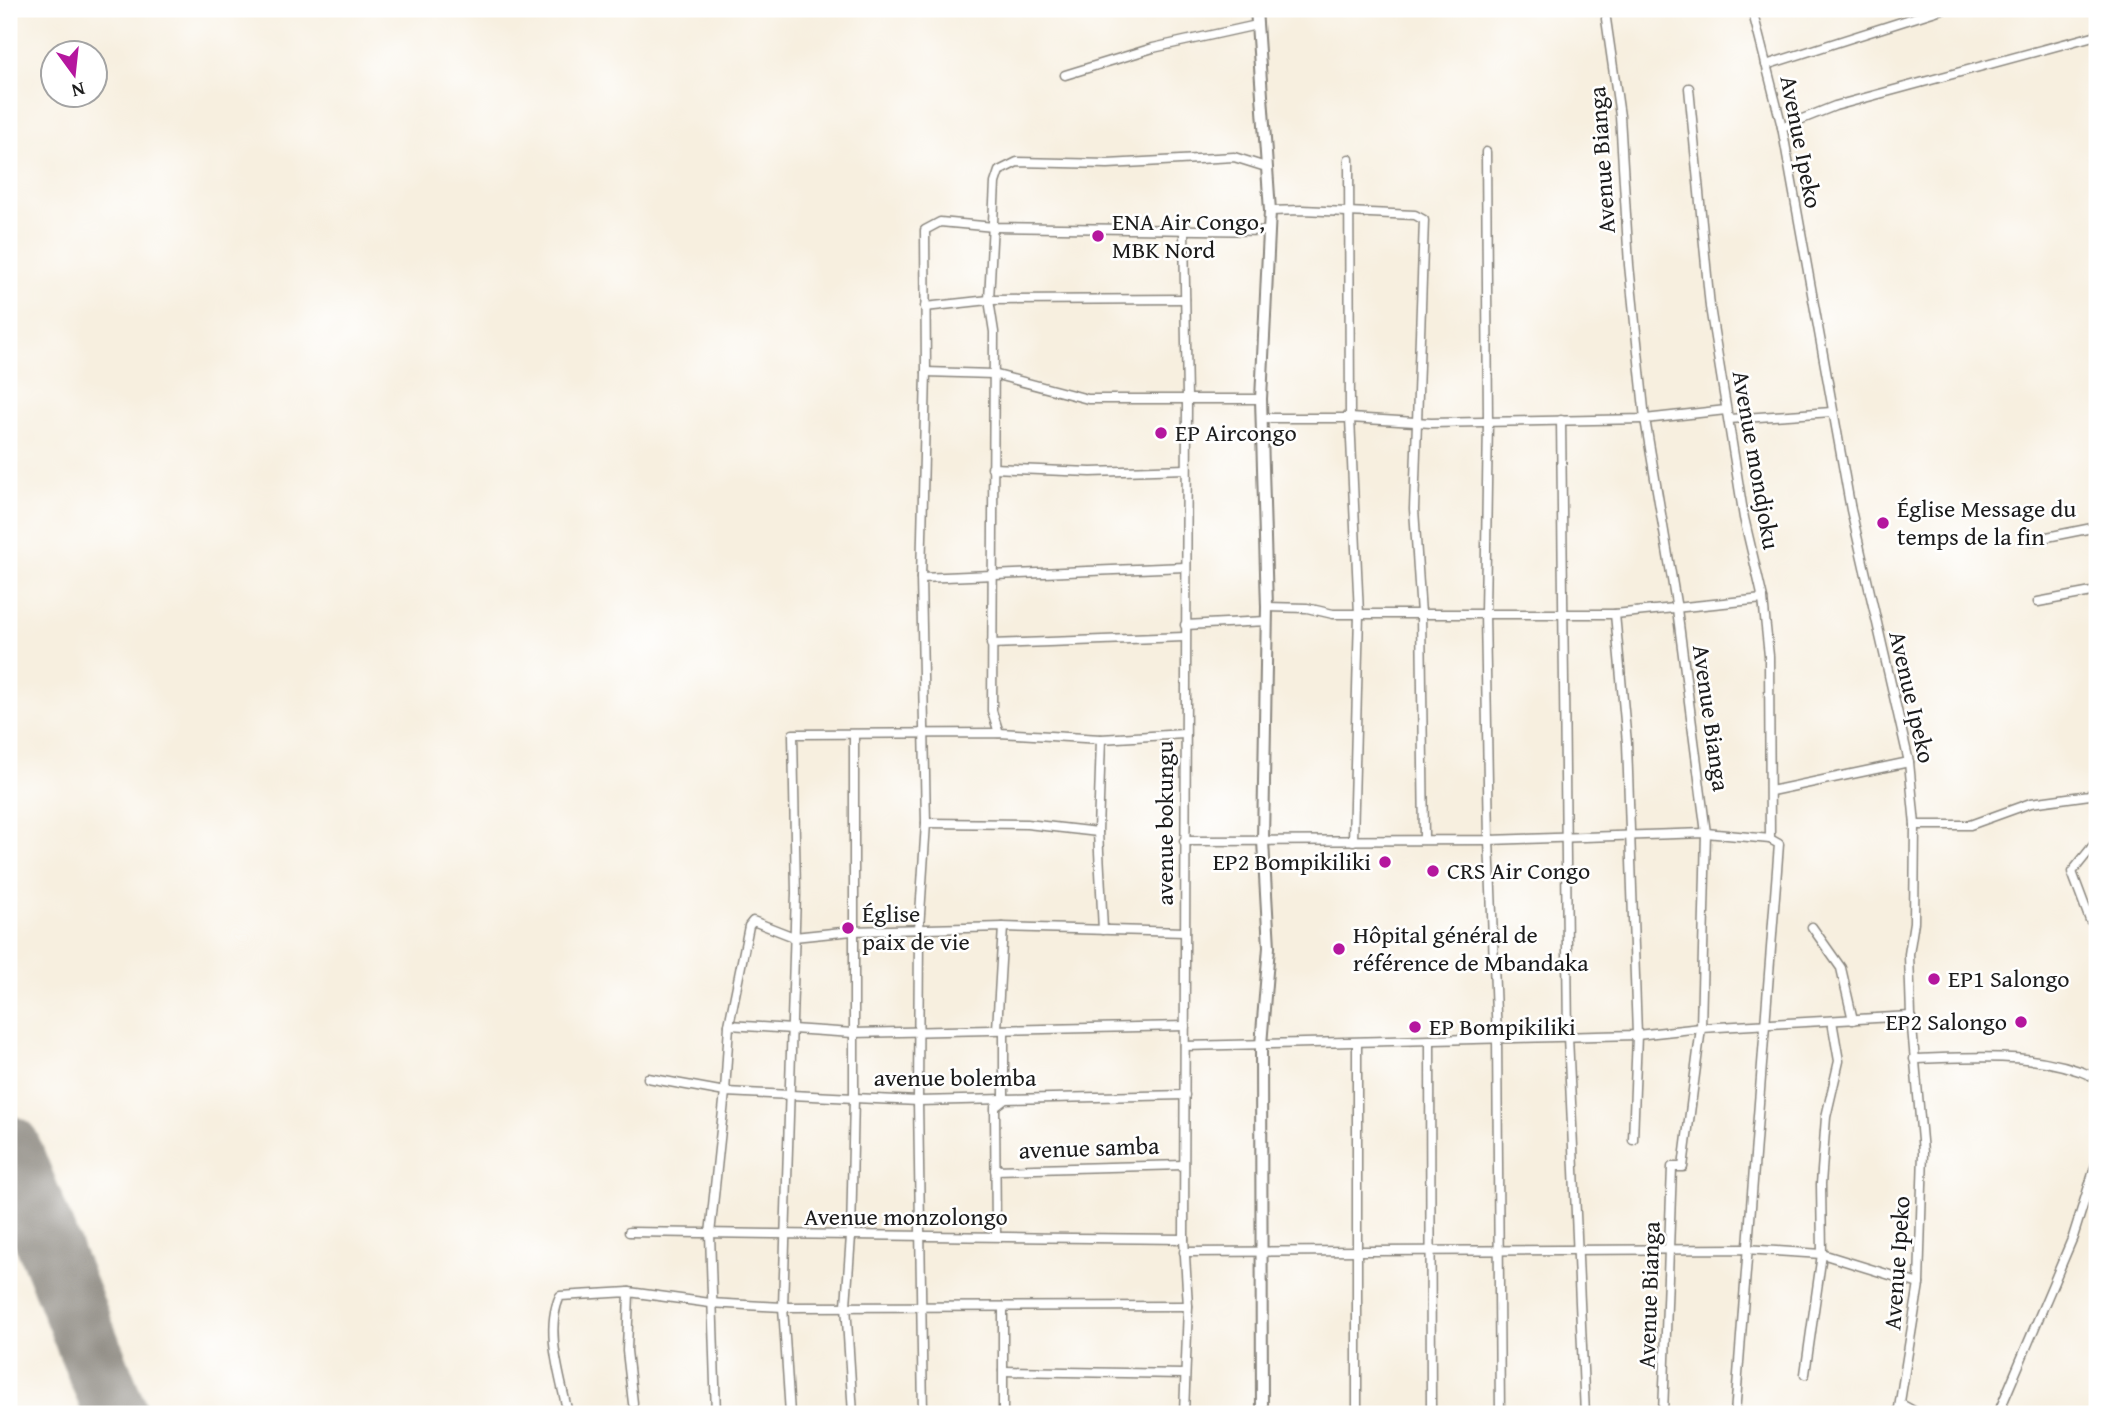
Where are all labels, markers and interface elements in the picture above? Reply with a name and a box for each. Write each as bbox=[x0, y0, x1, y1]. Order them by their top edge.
north arrow bbox=[38, 38, 108, 108]
street label: Avenue Ipeko bbox=[1771, 73, 1832, 211]
text: N bbox=[68, 75, 88, 106]
street label: Avenue Bianga bbox=[1579, 85, 1624, 235]
place label: ENA Air Congo, MBK Nord bbox=[1112, 204, 1265, 267]
marker: ENA Air Congo, MBK Nord bbox=[1090, 228, 1106, 244]
street label: Avenue mondjoku bbox=[1724, 368, 1789, 552]
place label: EP Aircongo bbox=[1175, 415, 1297, 450]
marker: EP Aircongo bbox=[1153, 425, 1169, 441]
place label: Église Message du temps de la fin bbox=[1897, 491, 2076, 554]
marker: Église Message du temps de la fin bbox=[1875, 515, 1891, 531]
street label: Avenue Ipeko bbox=[1880, 627, 1945, 766]
street label: Avenue Bianga bbox=[1684, 642, 1739, 794]
street label: avenue bokungu bbox=[1147, 741, 1182, 905]
place label: EP2 Bompikiliki bbox=[1213, 844, 1371, 879]
place label: CRS Air Congo bbox=[1447, 853, 1590, 888]
marker: EP2 Bompikiliki bbox=[1377, 854, 1393, 870]
marker: CRS Air Congo bbox=[1425, 863, 1441, 879]
place label: Église paix de vie bbox=[862, 896, 970, 959]
place label: Hôpital général de référence de Mbandaka bbox=[1353, 917, 1589, 980]
marker: Église paix de vie bbox=[840, 920, 856, 936]
marker: Hôpital général de référence de Mbandaka bbox=[1331, 941, 1347, 957]
place label: EP1 Salongo bbox=[1948, 961, 2070, 996]
marker: EP1 Salongo bbox=[1926, 971, 1942, 987]
place label: EP2 Salongo bbox=[1885, 1004, 2007, 1039]
place label: EP Bompikiliki bbox=[1429, 1009, 1576, 1044]
marker: EP2 Salongo bbox=[2013, 1014, 2029, 1030]
marker: EP Bompikiliki bbox=[1407, 1019, 1423, 1035]
street label: avenue bolemba bbox=[874, 1060, 1037, 1095]
street label: avenue samba bbox=[1018, 1128, 1161, 1167]
street label: Avenue Ipeko bbox=[1874, 1195, 1919, 1331]
street label: Avenue monzolongo bbox=[804, 1199, 1008, 1234]
street label: Avenue Bianga bbox=[1628, 1220, 1669, 1369]

